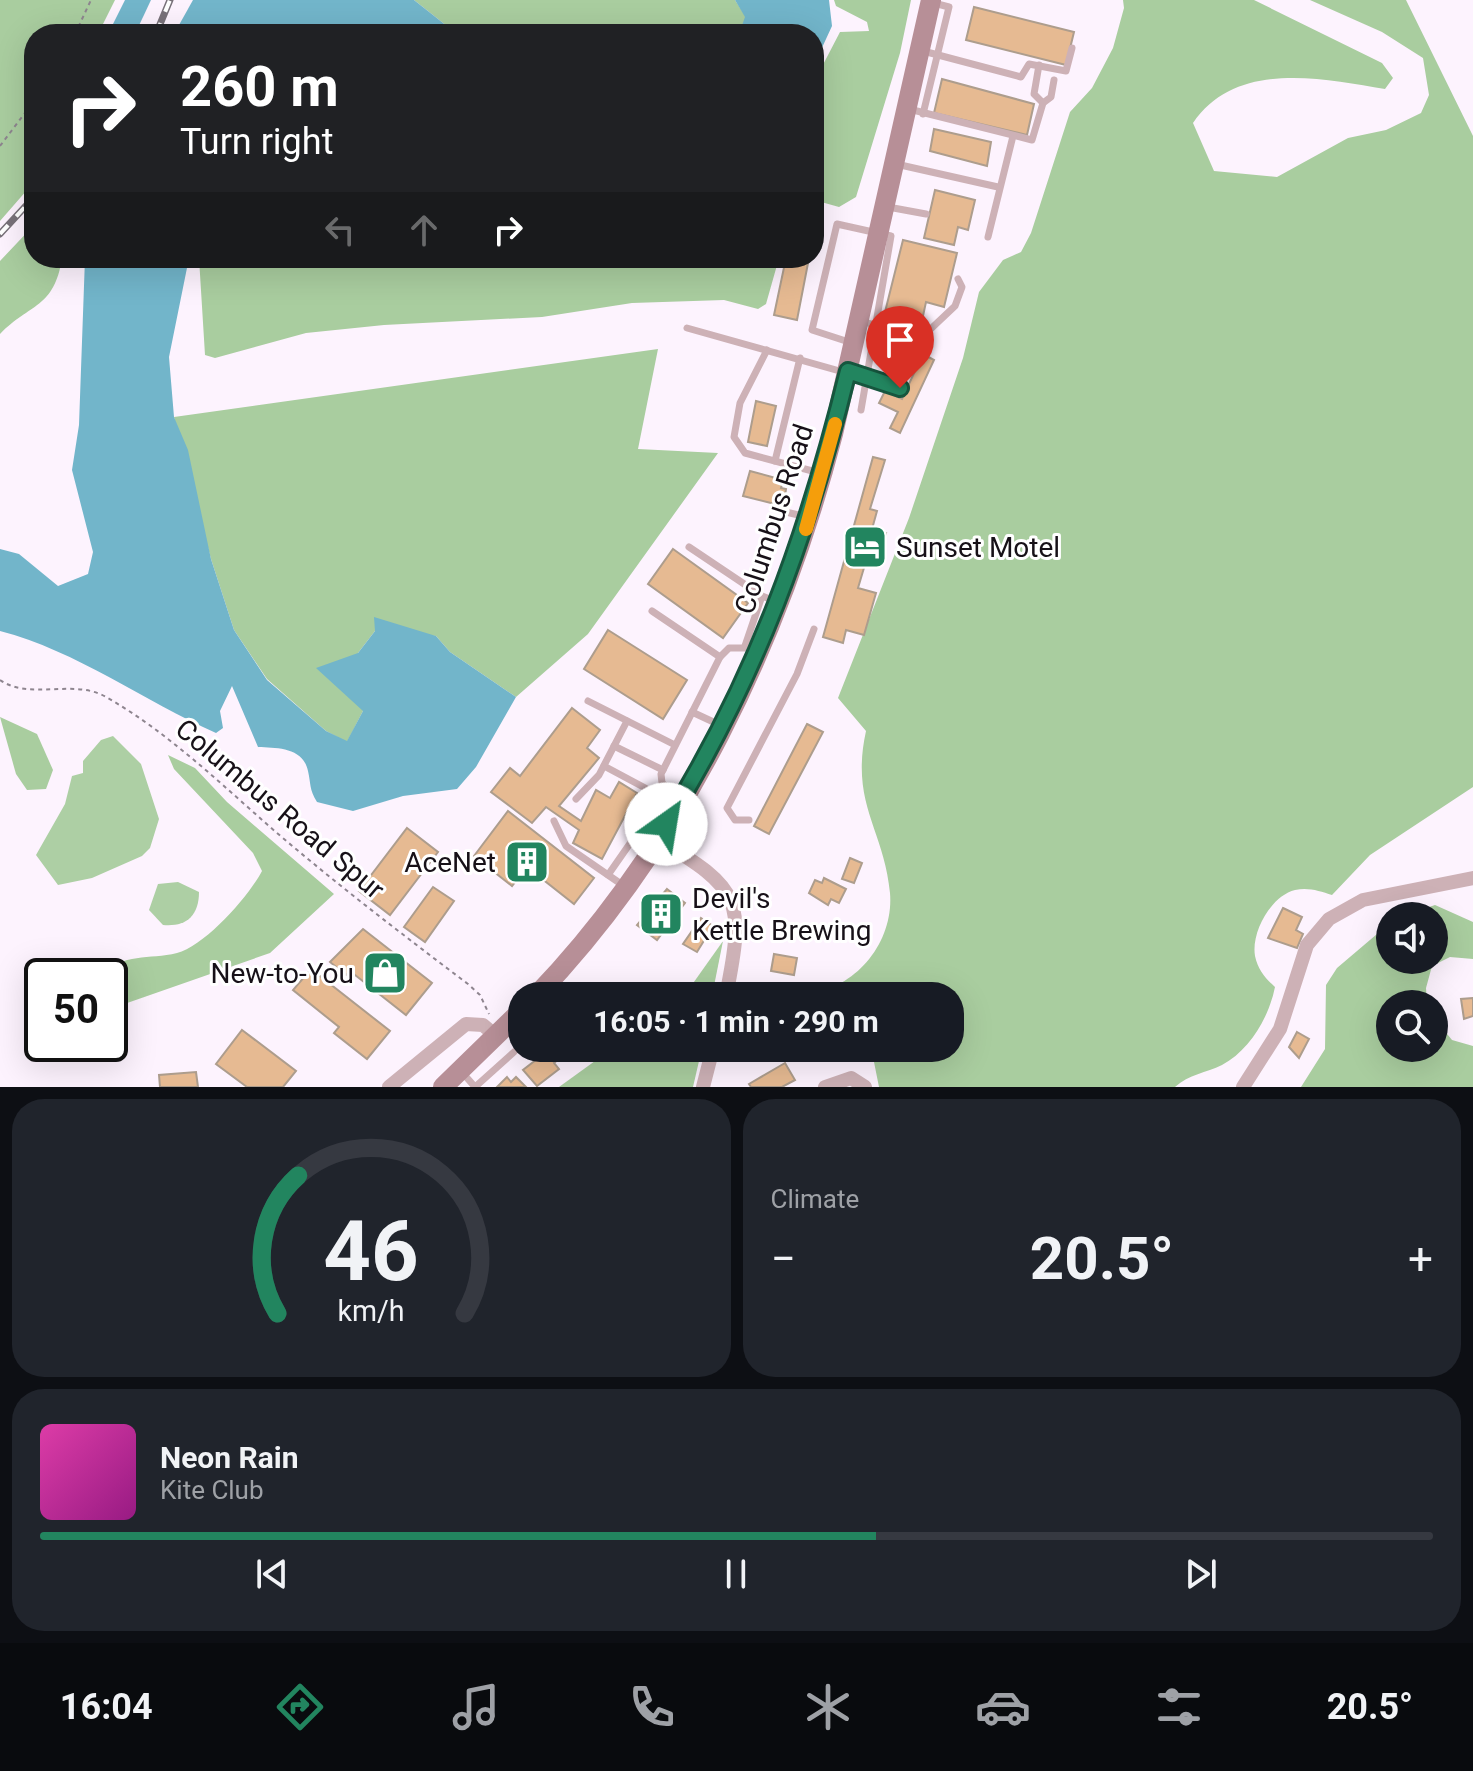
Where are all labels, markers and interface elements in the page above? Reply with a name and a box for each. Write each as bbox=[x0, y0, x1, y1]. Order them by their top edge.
text: 260 m bbox=[180, 54, 339, 120]
icon: right bbox=[48, 56, 152, 160]
text: Turn right bbox=[180, 121, 333, 163]
icon: left bbox=[318, 208, 362, 252]
icon: ahead bbox=[402, 208, 446, 252]
icon: right bbox=[486, 208, 530, 252]
pin bbox=[866, 306, 934, 388]
icon: arrive bbox=[878, 318, 922, 362]
street label: Columbus Road bbox=[728, 420, 820, 618]
hotel icon: Sunset Motel bbox=[841, 523, 889, 571]
place label: Sunset Motel bbox=[896, 531, 1060, 564]
street label: Columbus Road Spur bbox=[169, 712, 391, 906]
position arrow bbox=[624, 782, 708, 866]
building icon: AceNet bbox=[503, 838, 551, 886]
place label: AceNet bbox=[404, 846, 496, 879]
place label: Devil's Kettle Brewing bbox=[692, 882, 872, 947]
building icon: Devil's Kettle Brewing bbox=[637, 890, 685, 938]
map controls bbox=[1376, 902, 1448, 1062]
button: sound bbox=[1376, 902, 1448, 974]
shop icon: New-to-You bbox=[361, 949, 409, 997]
place label: New-to-You bbox=[210, 957, 354, 990]
speed limit sign: 50 bbox=[24, 958, 128, 1062]
button: search bbox=[1376, 990, 1448, 1062]
text: 16:05 · 1 min · 290 m bbox=[593, 1004, 879, 1039]
text: Climate bbox=[771, 1184, 859, 1214]
text: 46 bbox=[324, 1203, 419, 1300]
text: 20.5° bbox=[1030, 1223, 1174, 1294]
text: − bbox=[771, 1233, 796, 1285]
text: + bbox=[1408, 1233, 1433, 1285]
text: km/h bbox=[338, 1294, 405, 1328]
text: Neon Rain bbox=[160, 1440, 299, 1475]
text: Kite Club bbox=[160, 1475, 264, 1505]
icon: previous bbox=[250, 1552, 294, 1596]
icon: pause bbox=[714, 1552, 758, 1596]
icon: next bbox=[1179, 1552, 1223, 1596]
icon: directions bbox=[272, 1679, 328, 1735]
icon: music bbox=[448, 1679, 504, 1735]
icon: phone bbox=[624, 1679, 680, 1735]
icon: climate bbox=[800, 1679, 856, 1735]
icon: car bbox=[975, 1679, 1031, 1735]
icon: filters bbox=[1151, 1679, 1207, 1735]
text: 16:04 bbox=[60, 1686, 153, 1728]
text: 20.5° bbox=[1327, 1686, 1413, 1728]

